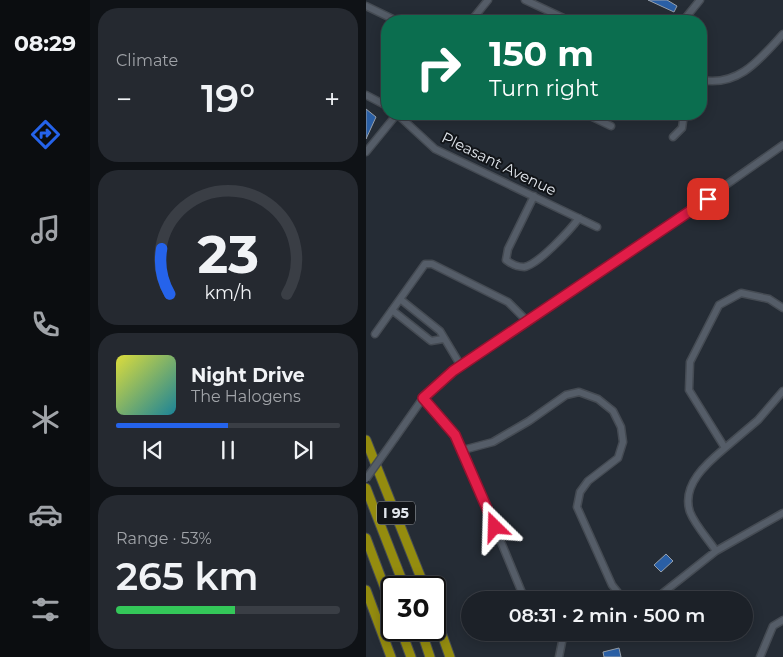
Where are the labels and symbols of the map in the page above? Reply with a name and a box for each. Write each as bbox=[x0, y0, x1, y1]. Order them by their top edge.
street label: Pleasant Avenue bbox=[439, 128, 560, 200]
pin bbox=[687, 178, 729, 220]
position arrow bbox=[468, 500, 520, 552]
road number: I 95 bbox=[377, 502, 415, 524]
speed limit sign: 30 bbox=[381, 576, 446, 641]

